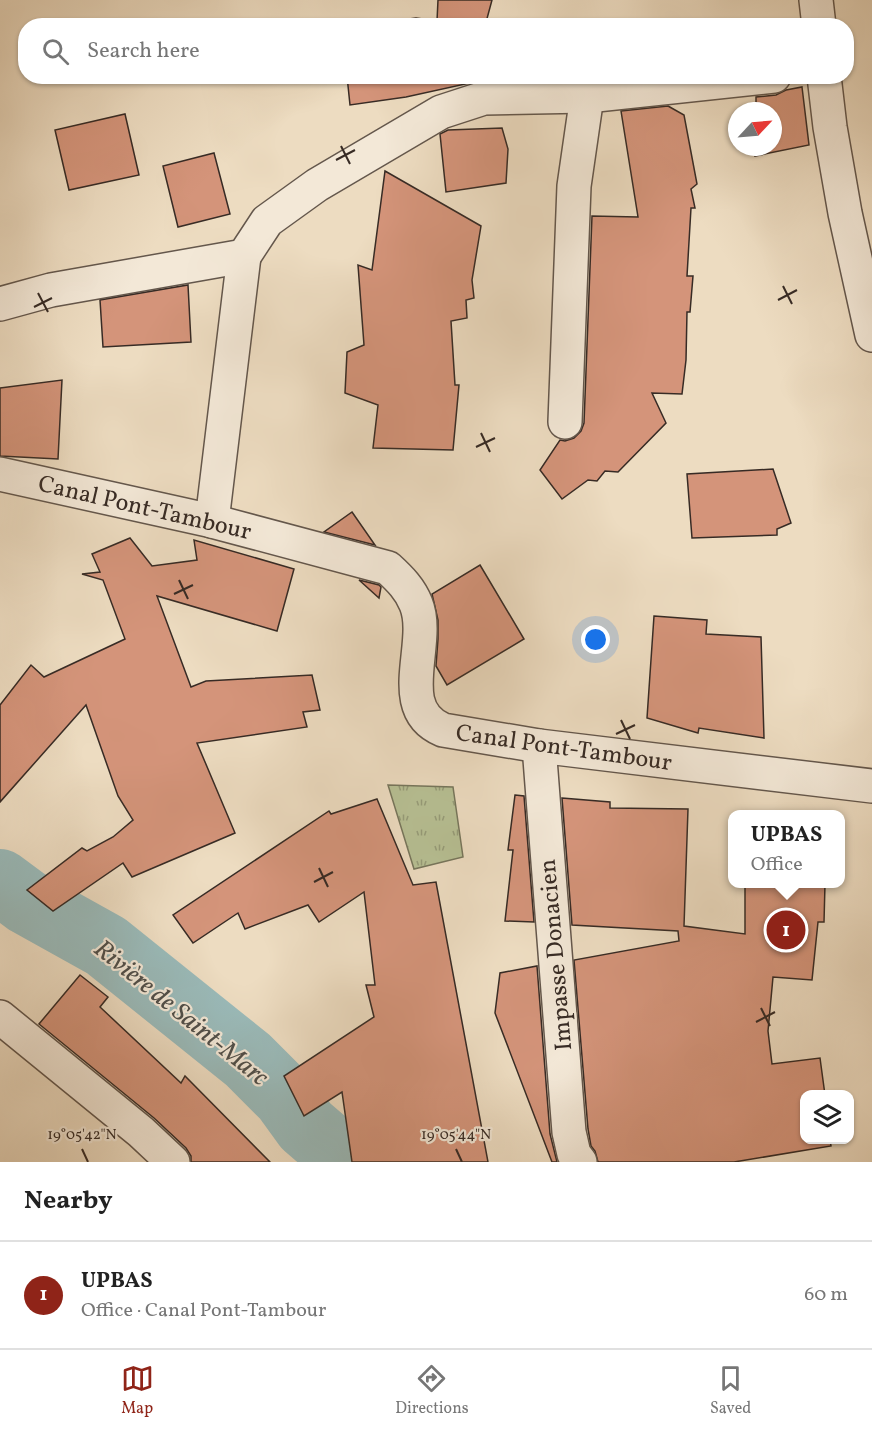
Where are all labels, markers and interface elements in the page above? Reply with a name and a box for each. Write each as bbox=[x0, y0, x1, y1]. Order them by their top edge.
search box bbox=[18, 18, 854, 84]
icon: search bbox=[39, 35, 72, 68]
text: Search here bbox=[87, 36, 200, 67]
north arrow bbox=[728, 102, 782, 156]
street label: Canal Pont-Tambour bbox=[35, 468, 254, 550]
your location bbox=[581, 625, 610, 654]
street label: Canal Pont-Tambour bbox=[454, 717, 674, 781]
popup bbox=[728, 810, 845, 888]
text: UPBAS bbox=[751, 820, 822, 851]
text: Office bbox=[751, 851, 803, 879]
street label: Impasse Donacien bbox=[532, 858, 582, 1052]
pin: 1 bbox=[766, 908, 806, 952]
water label: Rivière de Saint-Marc bbox=[86, 932, 276, 1096]
map controls bbox=[800, 1090, 854, 1144]
button: layers bbox=[800, 1090, 854, 1144]
text: 19°05'42"N bbox=[47, 1125, 117, 1146]
text: 19°05'44"N bbox=[421, 1125, 491, 1146]
text: Nearby bbox=[24, 1183, 113, 1219]
text: UPBAS bbox=[81, 1266, 153, 1297]
text: 1 bbox=[39, 1281, 48, 1309]
text: 60 m bbox=[804, 1281, 848, 1309]
text: Office · Canal Pont-Tambour bbox=[81, 1297, 326, 1325]
tab: Map bbox=[121, 1362, 154, 1420]
tab: Directions bbox=[395, 1362, 469, 1420]
tab: Saved bbox=[710, 1362, 751, 1420]

